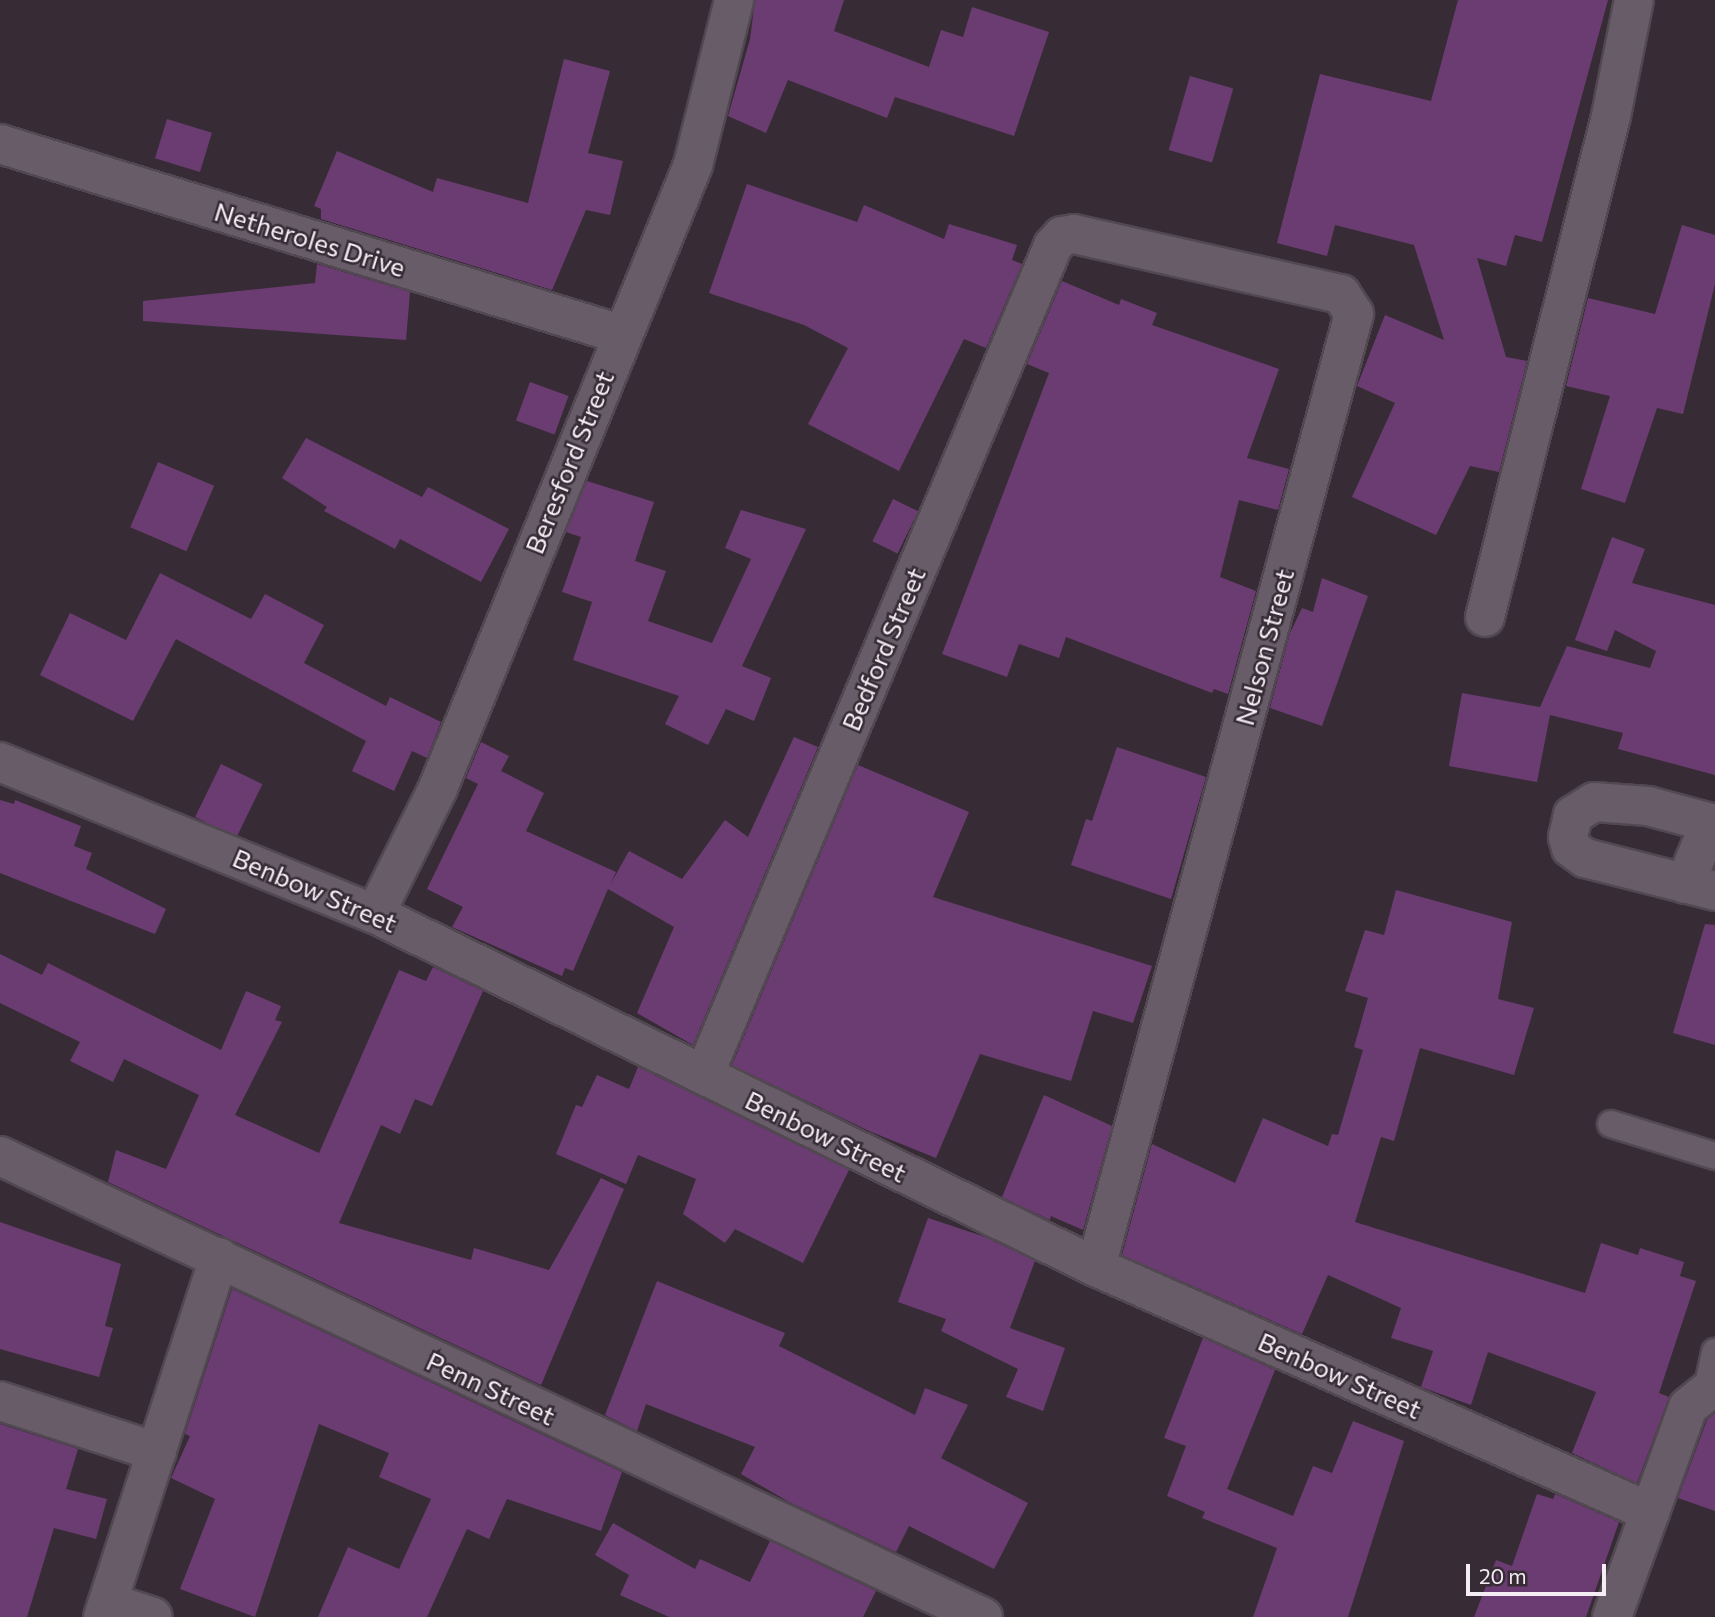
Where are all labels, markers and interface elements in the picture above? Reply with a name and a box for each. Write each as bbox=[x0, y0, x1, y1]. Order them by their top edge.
street label: Netheroles Drive bbox=[211, 195, 409, 283]
street label: Beresford Street bbox=[518, 366, 620, 558]
street label: Bedford Street bbox=[835, 563, 931, 735]
street label: Nelson Street bbox=[1228, 565, 1300, 729]
street label: Benbow Street bbox=[228, 841, 402, 939]
street label: Benbow Street bbox=[740, 1084, 912, 1188]
street label: Benbow Street bbox=[1254, 1325, 1426, 1425]
street label: Penn Street bbox=[422, 1345, 560, 1431]
scale bar bbox=[1470, 1550, 1610, 1594]
text: 20 m bbox=[1479, 1563, 1527, 1588]

